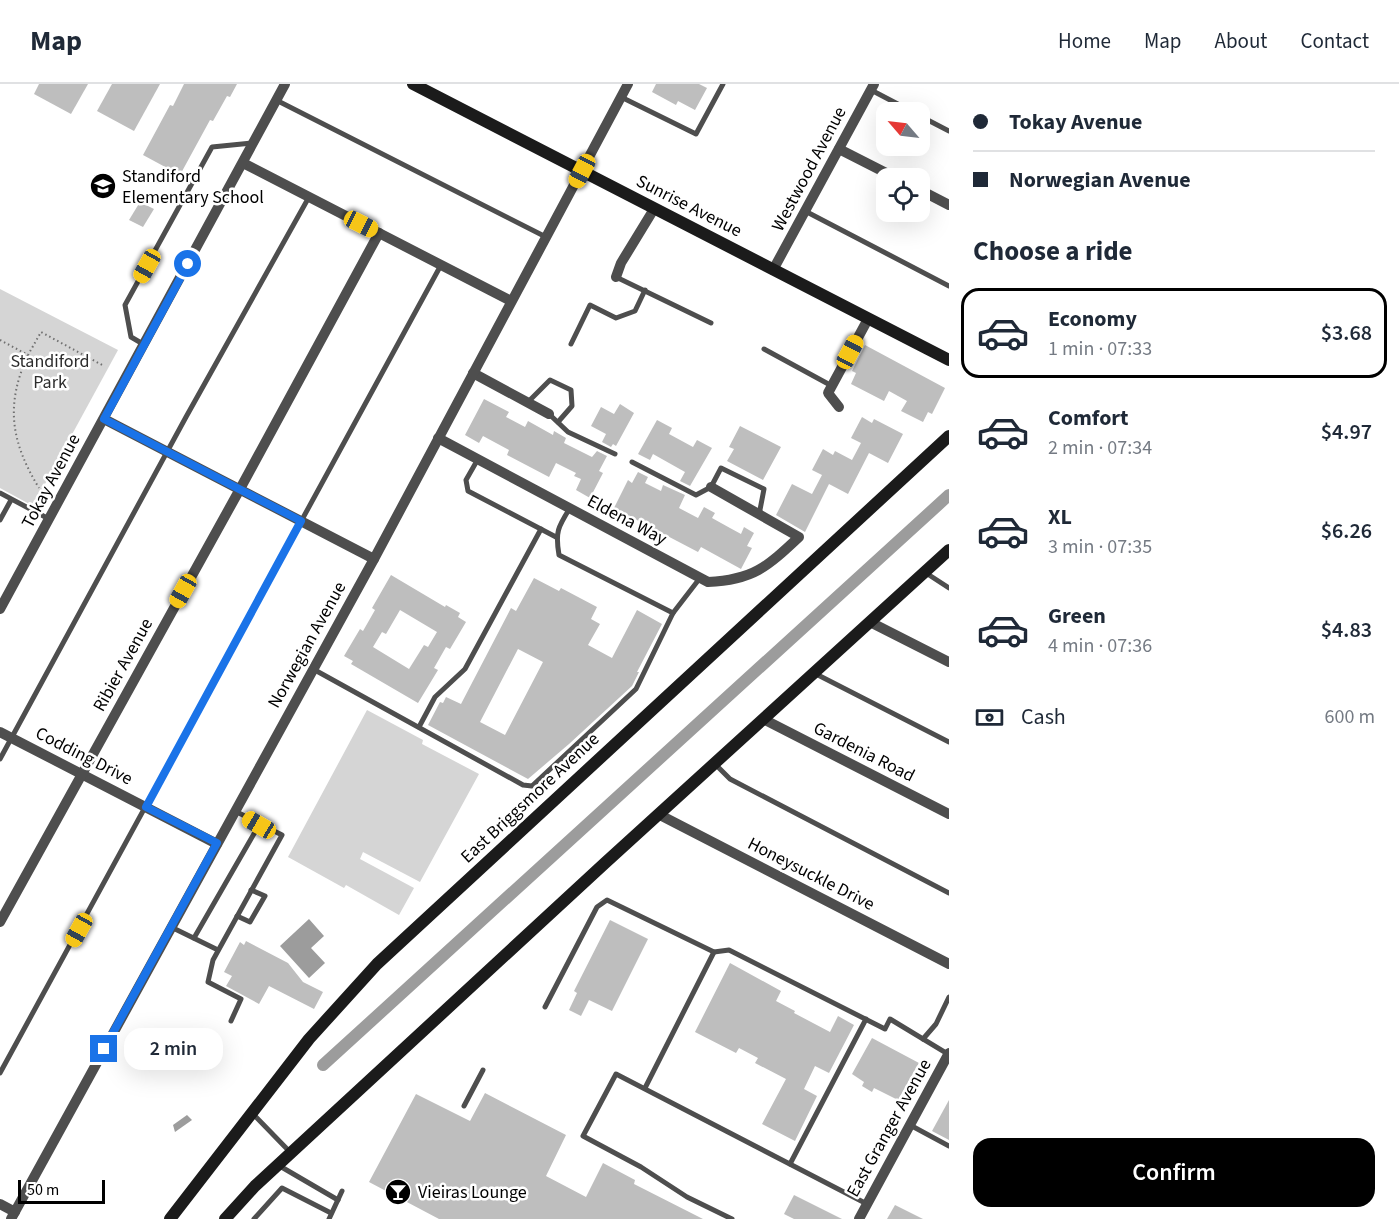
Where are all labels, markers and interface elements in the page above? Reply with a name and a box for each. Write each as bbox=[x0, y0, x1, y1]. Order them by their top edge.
text: Map bbox=[30, 21, 82, 61]
text: Home bbox=[1058, 26, 1111, 56]
text: Map bbox=[1144, 26, 1182, 56]
text: About bbox=[1215, 26, 1267, 56]
text: Contact bbox=[1300, 26, 1369, 56]
street label: Westwood Avenue bbox=[766, 102, 852, 236]
north arrow bbox=[876, 102, 930, 156]
map controls bbox=[876, 102, 930, 222]
text: Tokay Avenue bbox=[1009, 106, 1143, 138]
car bbox=[566, 151, 598, 191]
place label: Standiford Elementary School bbox=[122, 164, 264, 210]
text: Norwegian Avenue bbox=[1009, 164, 1191, 196]
button: locate bbox=[876, 168, 930, 222]
street label: Sunrise Avenue bbox=[632, 169, 746, 243]
school or university icon: Standiford Elementary School bbox=[88, 171, 118, 201]
car bbox=[341, 208, 381, 240]
text: Choose a ride bbox=[973, 232, 1133, 271]
car bbox=[130, 246, 164, 286]
route start bbox=[174, 250, 201, 277]
text: Economy bbox=[1048, 303, 1137, 335]
icon: car bbox=[976, 306, 1030, 360]
text: $3.68 bbox=[1321, 317, 1372, 349]
car bbox=[834, 332, 866, 372]
text: 1 min · 07:33 bbox=[1048, 335, 1152, 363]
park label: Standiford Park bbox=[10, 349, 90, 395]
text: Comfort bbox=[1048, 402, 1129, 434]
icon: car bbox=[976, 405, 1030, 459]
text: $4.97 bbox=[1321, 416, 1372, 448]
street label: Tokay Avenue bbox=[16, 429, 86, 533]
text: 2 min · 07:34 bbox=[1048, 434, 1152, 462]
street label: Eldena Way bbox=[583, 489, 672, 552]
text: XL bbox=[1048, 501, 1072, 533]
icon: car bbox=[976, 504, 1030, 558]
text: $6.26 bbox=[1321, 515, 1372, 547]
text: 3 min · 07:35 bbox=[1048, 533, 1152, 561]
car bbox=[166, 571, 200, 611]
street label: Norwegian Avenue bbox=[262, 577, 352, 713]
text: Green bbox=[1048, 600, 1106, 632]
icon: car bbox=[976, 603, 1030, 657]
street label: Ribier Avenue bbox=[87, 614, 159, 716]
text: $4.83 bbox=[1321, 614, 1372, 646]
text: 4 min · 07:36 bbox=[1048, 632, 1152, 660]
icon: cash bbox=[973, 701, 1006, 734]
text: Cash bbox=[1021, 701, 1066, 733]
text: 600 m bbox=[1325, 703, 1375, 731]
street label: Gardenia Road bbox=[809, 716, 919, 788]
street label: Codding Drive bbox=[31, 721, 137, 791]
street label: East Briggsmore Avenue bbox=[455, 727, 605, 869]
car bbox=[239, 808, 279, 842]
street label: Honeysuckle Drive bbox=[743, 831, 879, 917]
car bbox=[62, 910, 96, 950]
callout: 2 min bbox=[125, 1028, 224, 1070]
route end bbox=[90, 1035, 117, 1062]
text: 2 min bbox=[150, 1035, 197, 1063]
street label: East Granger Avenue bbox=[841, 1054, 937, 1202]
button: Confirm bbox=[973, 1138, 1375, 1207]
scale bar bbox=[18, 1177, 105, 1204]
bar icon: Vieiras Lounge bbox=[383, 1177, 413, 1207]
text: 50 m bbox=[27, 1179, 59, 1201]
place label: Vieiras Lounge bbox=[418, 1180, 527, 1205]

